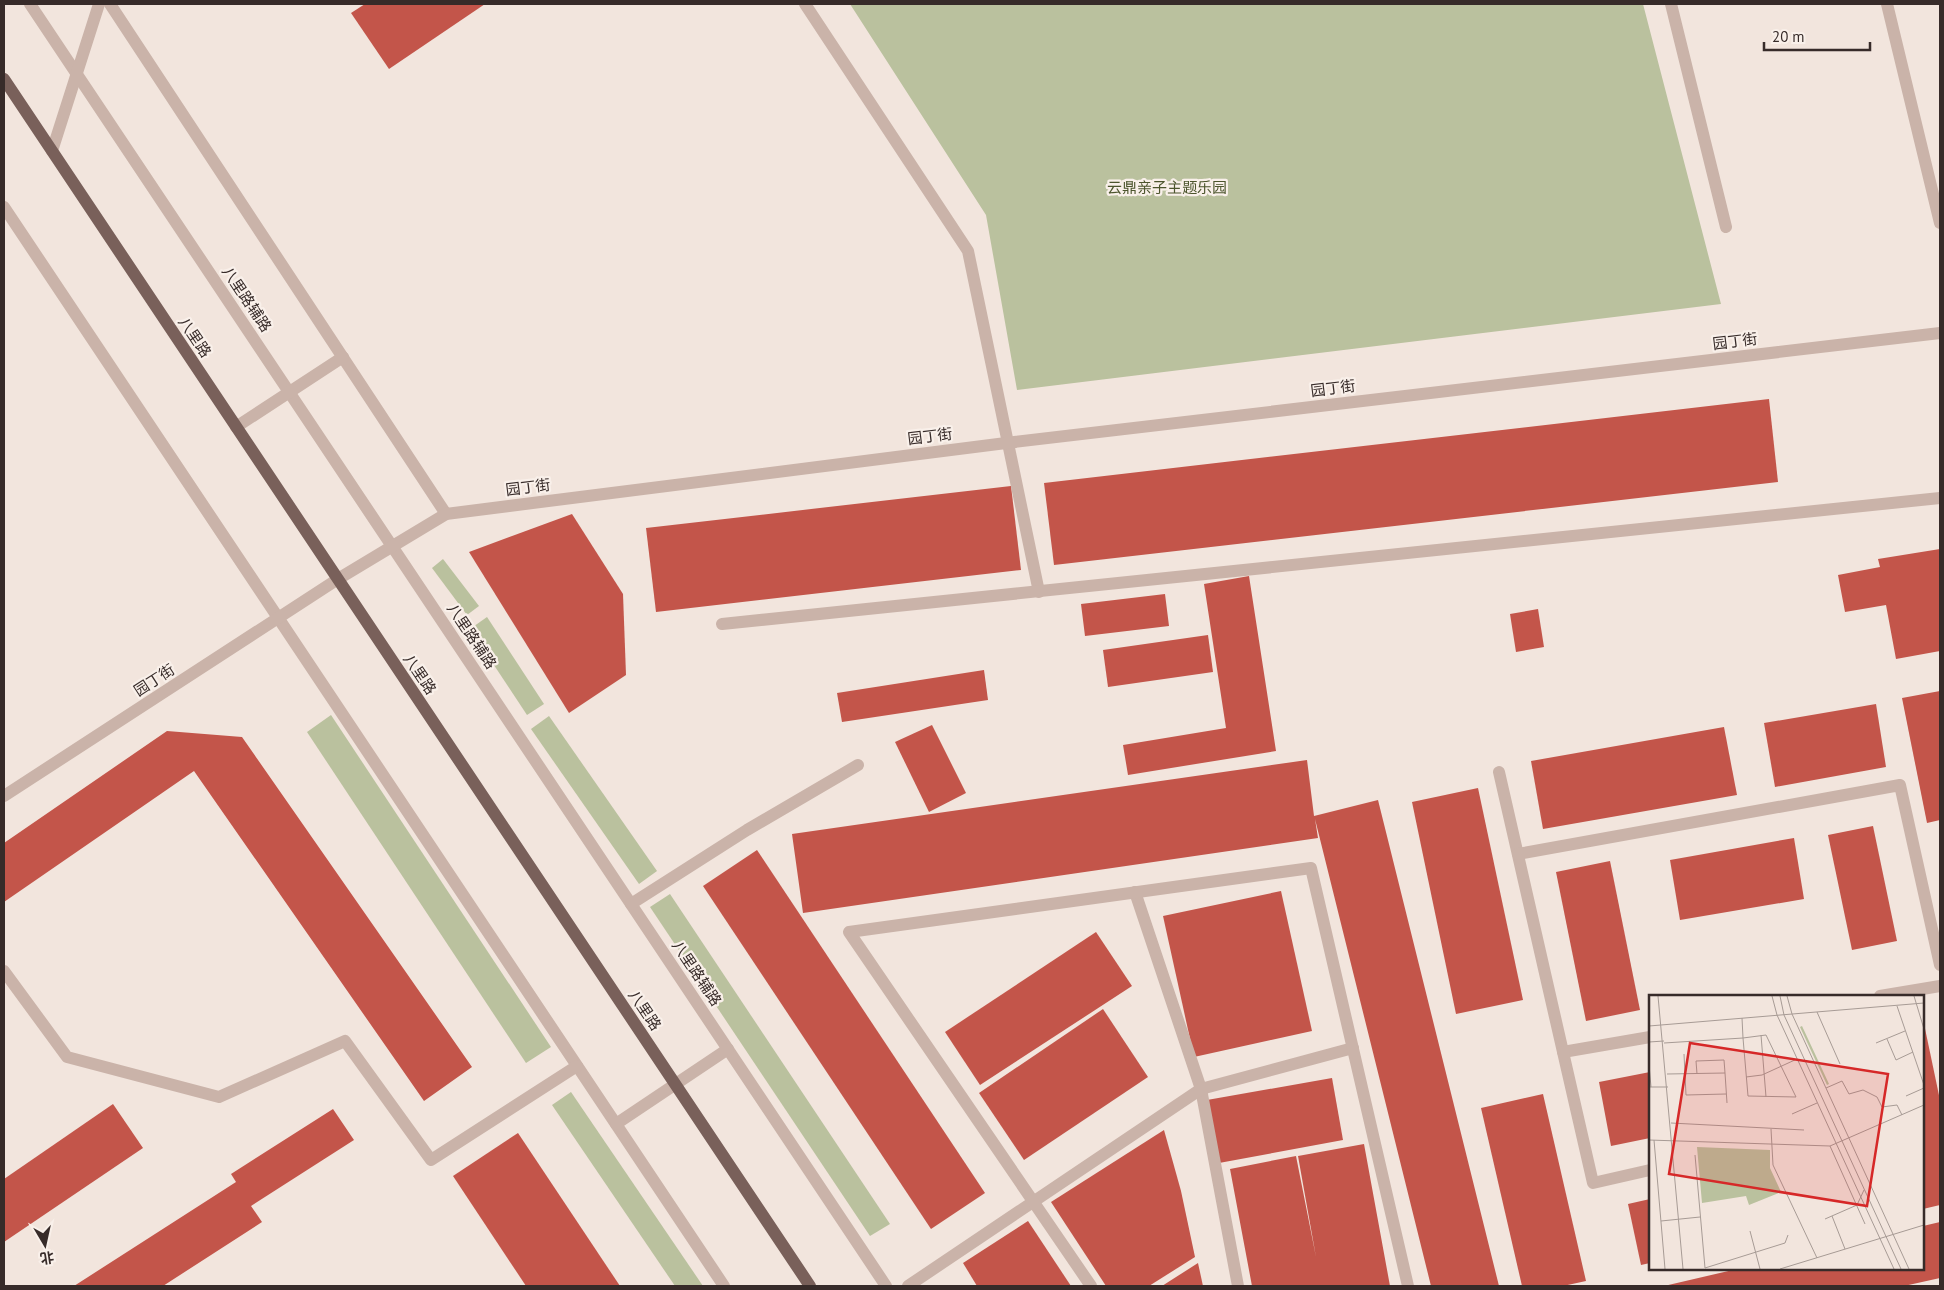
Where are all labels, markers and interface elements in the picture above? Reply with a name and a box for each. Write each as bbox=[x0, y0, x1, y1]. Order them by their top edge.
scale bar bbox=[1764, 20, 1870, 52]
text: 20 m bbox=[1772, 27, 1805, 46]
park label: 云鼎亲子主题乐园 bbox=[1107, 178, 1227, 197]
street label: 八里路辅路 bbox=[218, 263, 276, 335]
street label: 八里路 bbox=[175, 313, 215, 361]
street label: 园丁街 bbox=[1712, 329, 1758, 353]
street label: 园丁街 bbox=[1310, 376, 1356, 400]
street label: 园丁街 bbox=[907, 424, 953, 448]
street label: 园丁街 bbox=[505, 475, 551, 499]
street label: 八里路辅路 bbox=[443, 600, 501, 672]
street label: 八里路 bbox=[400, 650, 440, 698]
street label: 园丁街 bbox=[130, 660, 178, 700]
street label: 八里路辅路 bbox=[668, 937, 726, 1009]
street label: 八里路 bbox=[625, 986, 665, 1034]
inset map bbox=[1649, 995, 1924, 1270]
north arrow bbox=[20, 1220, 70, 1270]
text: 北 bbox=[39, 1248, 55, 1268]

